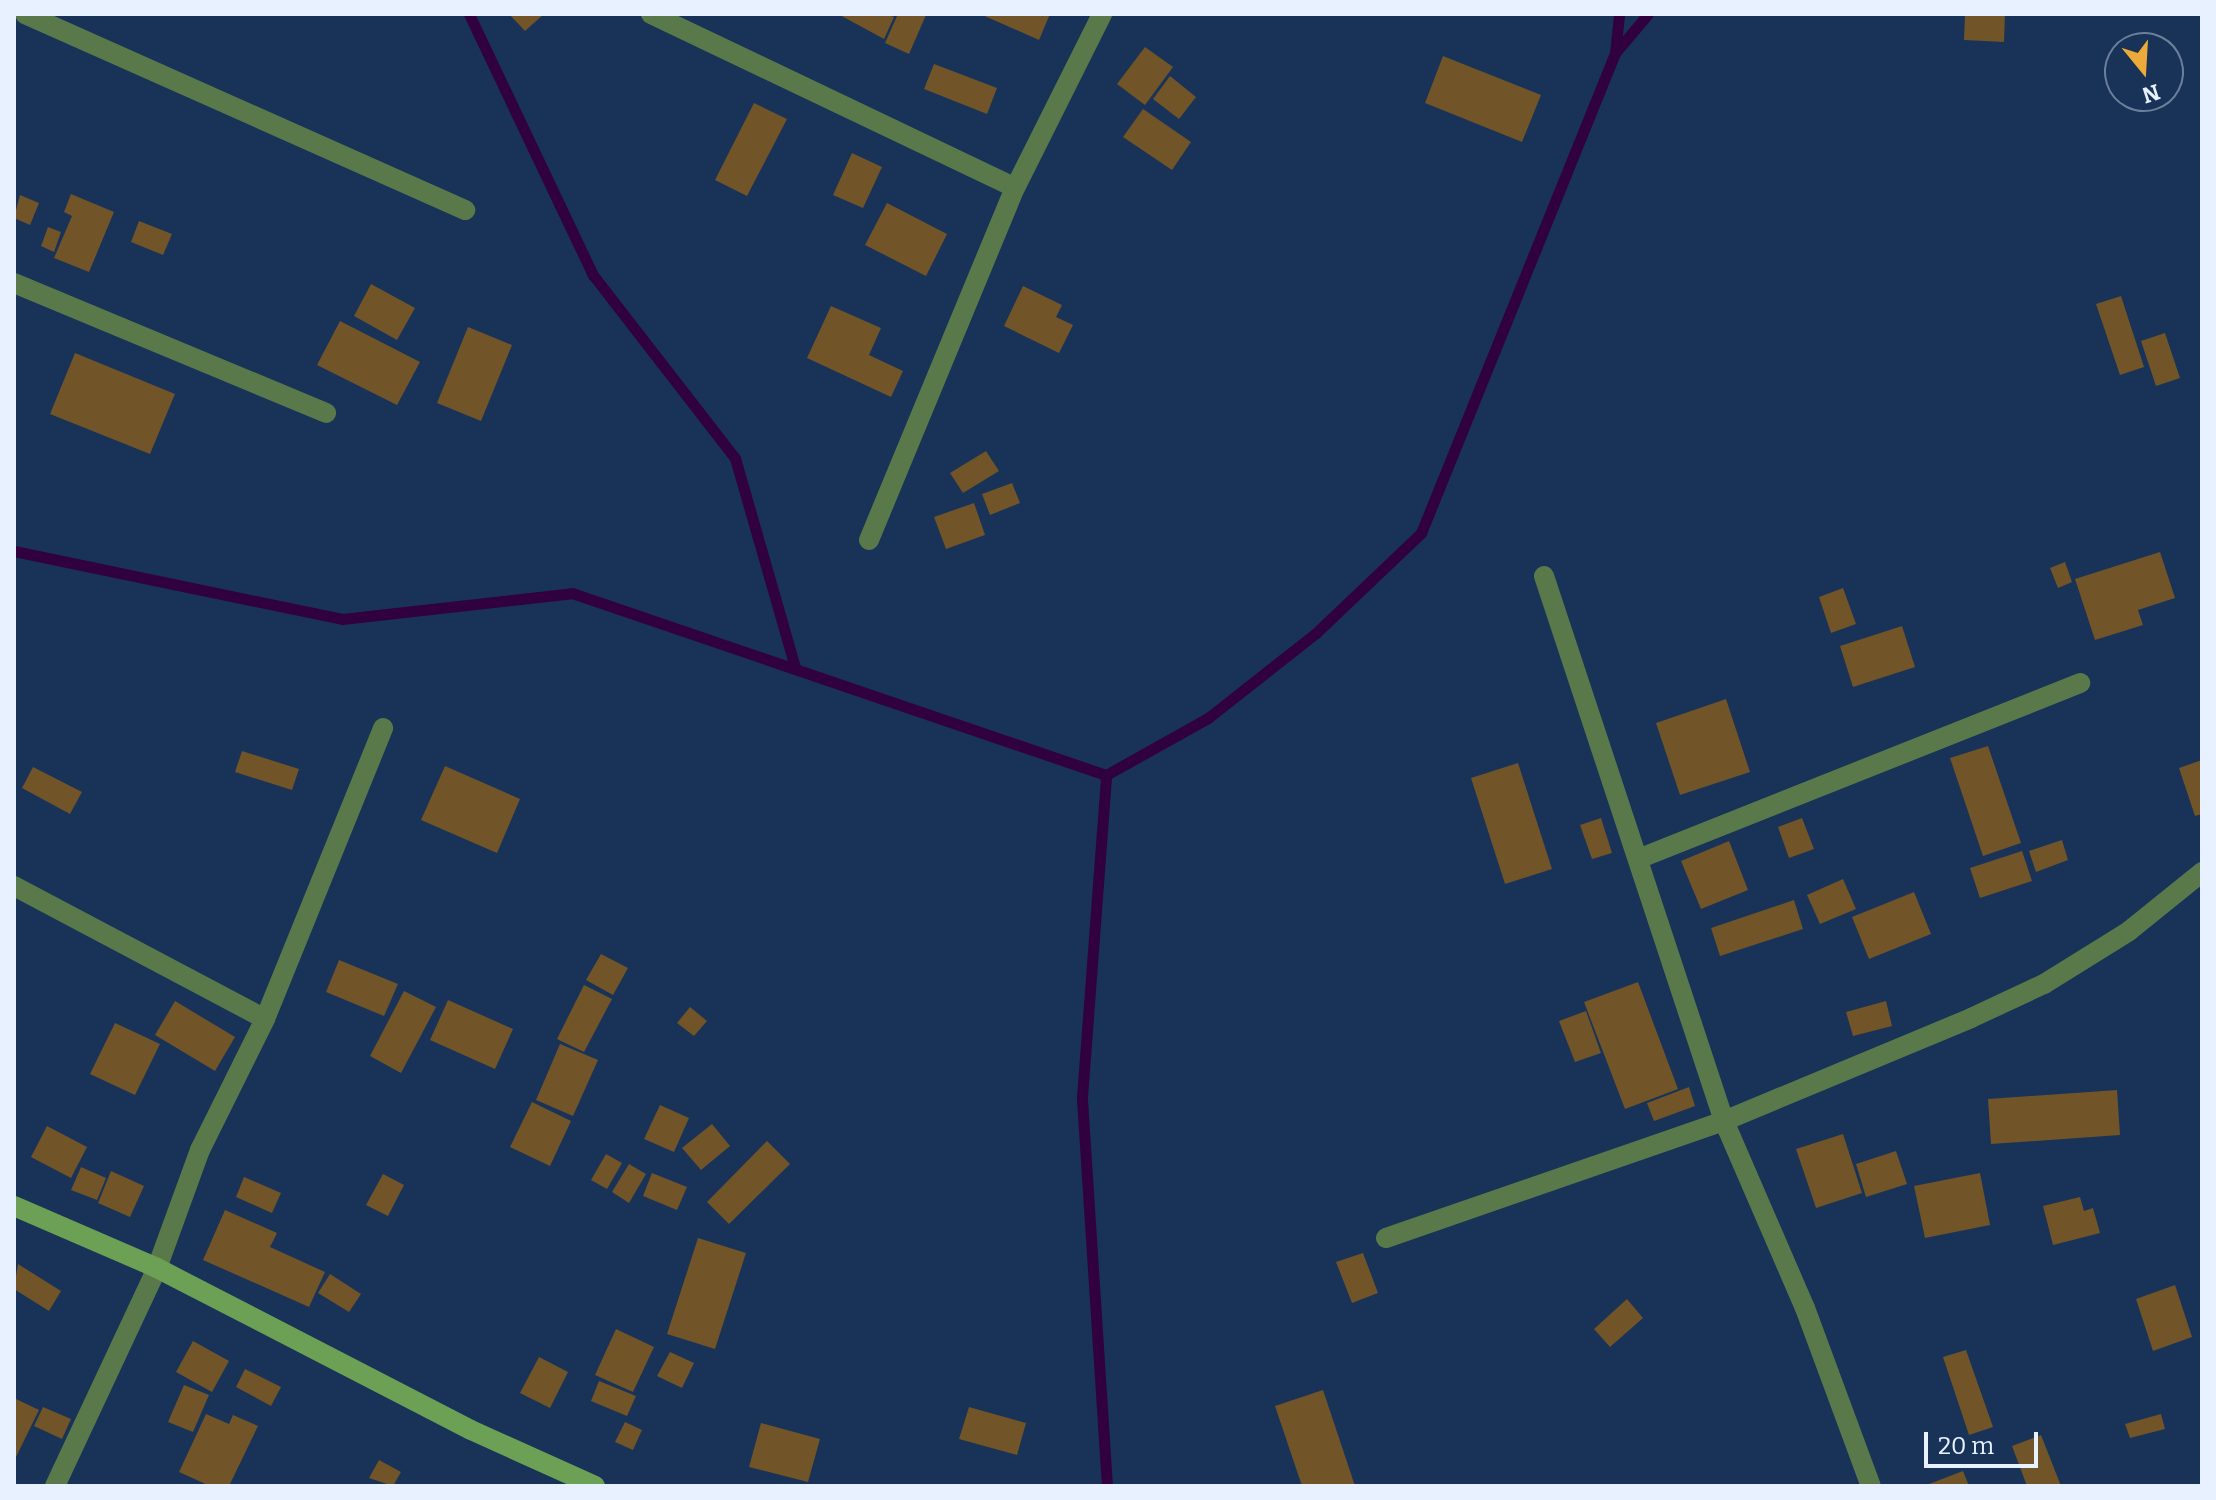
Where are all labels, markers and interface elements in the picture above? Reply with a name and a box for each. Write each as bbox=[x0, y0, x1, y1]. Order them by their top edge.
north arrow bbox=[2104, 32, 2184, 112]
text: N bbox=[2139, 78, 2163, 109]
scale bar bbox=[1928, 1416, 2042, 1466]
text: 20 m bbox=[1938, 1432, 1994, 1460]

